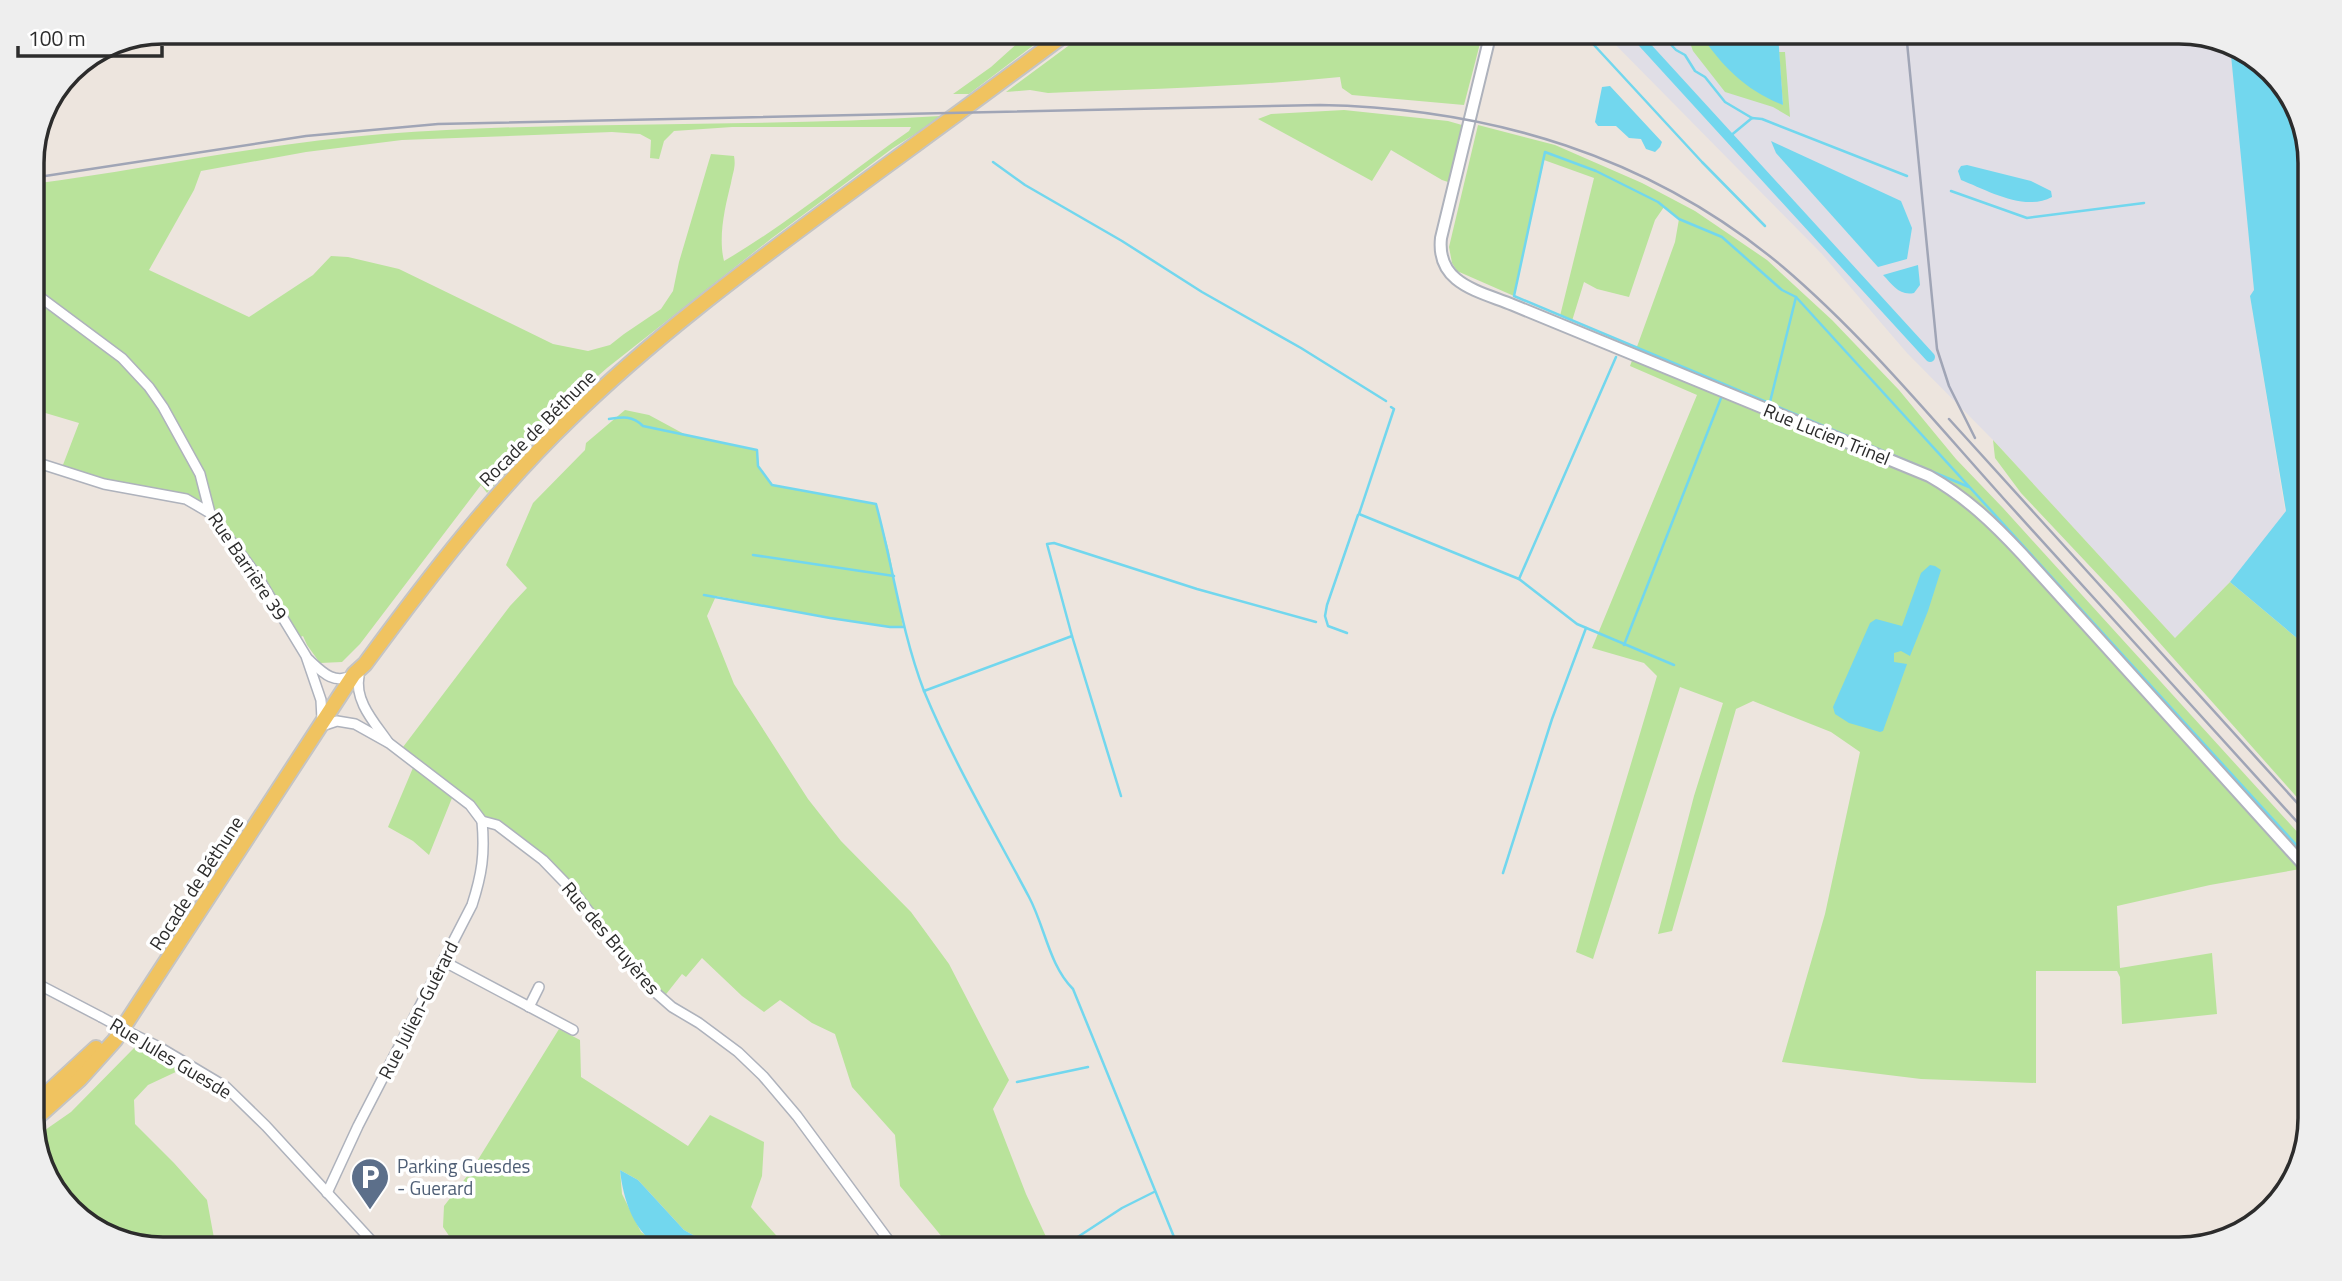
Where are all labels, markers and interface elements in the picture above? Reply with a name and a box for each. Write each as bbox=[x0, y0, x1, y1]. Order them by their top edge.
scale bar bbox=[18, 14, 161, 58]
text: 100 m bbox=[28, 22, 85, 54]
street label: Rocade de Béthune bbox=[472, 363, 602, 493]
street label: Rue Lucien Trinel bbox=[1759, 395, 1895, 472]
street label: Rue Barrière 39 bbox=[201, 506, 295, 626]
street label: Rocade de Béthune bbox=[141, 810, 250, 956]
street label: Rue des Bruyères bbox=[555, 875, 668, 1001]
street label: Rue Julien-Guérard bbox=[370, 936, 465, 1084]
street label: Rue Jules Guesde bbox=[105, 1010, 238, 1106]
place label: Parking Guesdes - Guerard bbox=[397, 1151, 531, 1202]
parking icon: Parking Guesdes - Guerard bbox=[349, 1156, 391, 1211]

